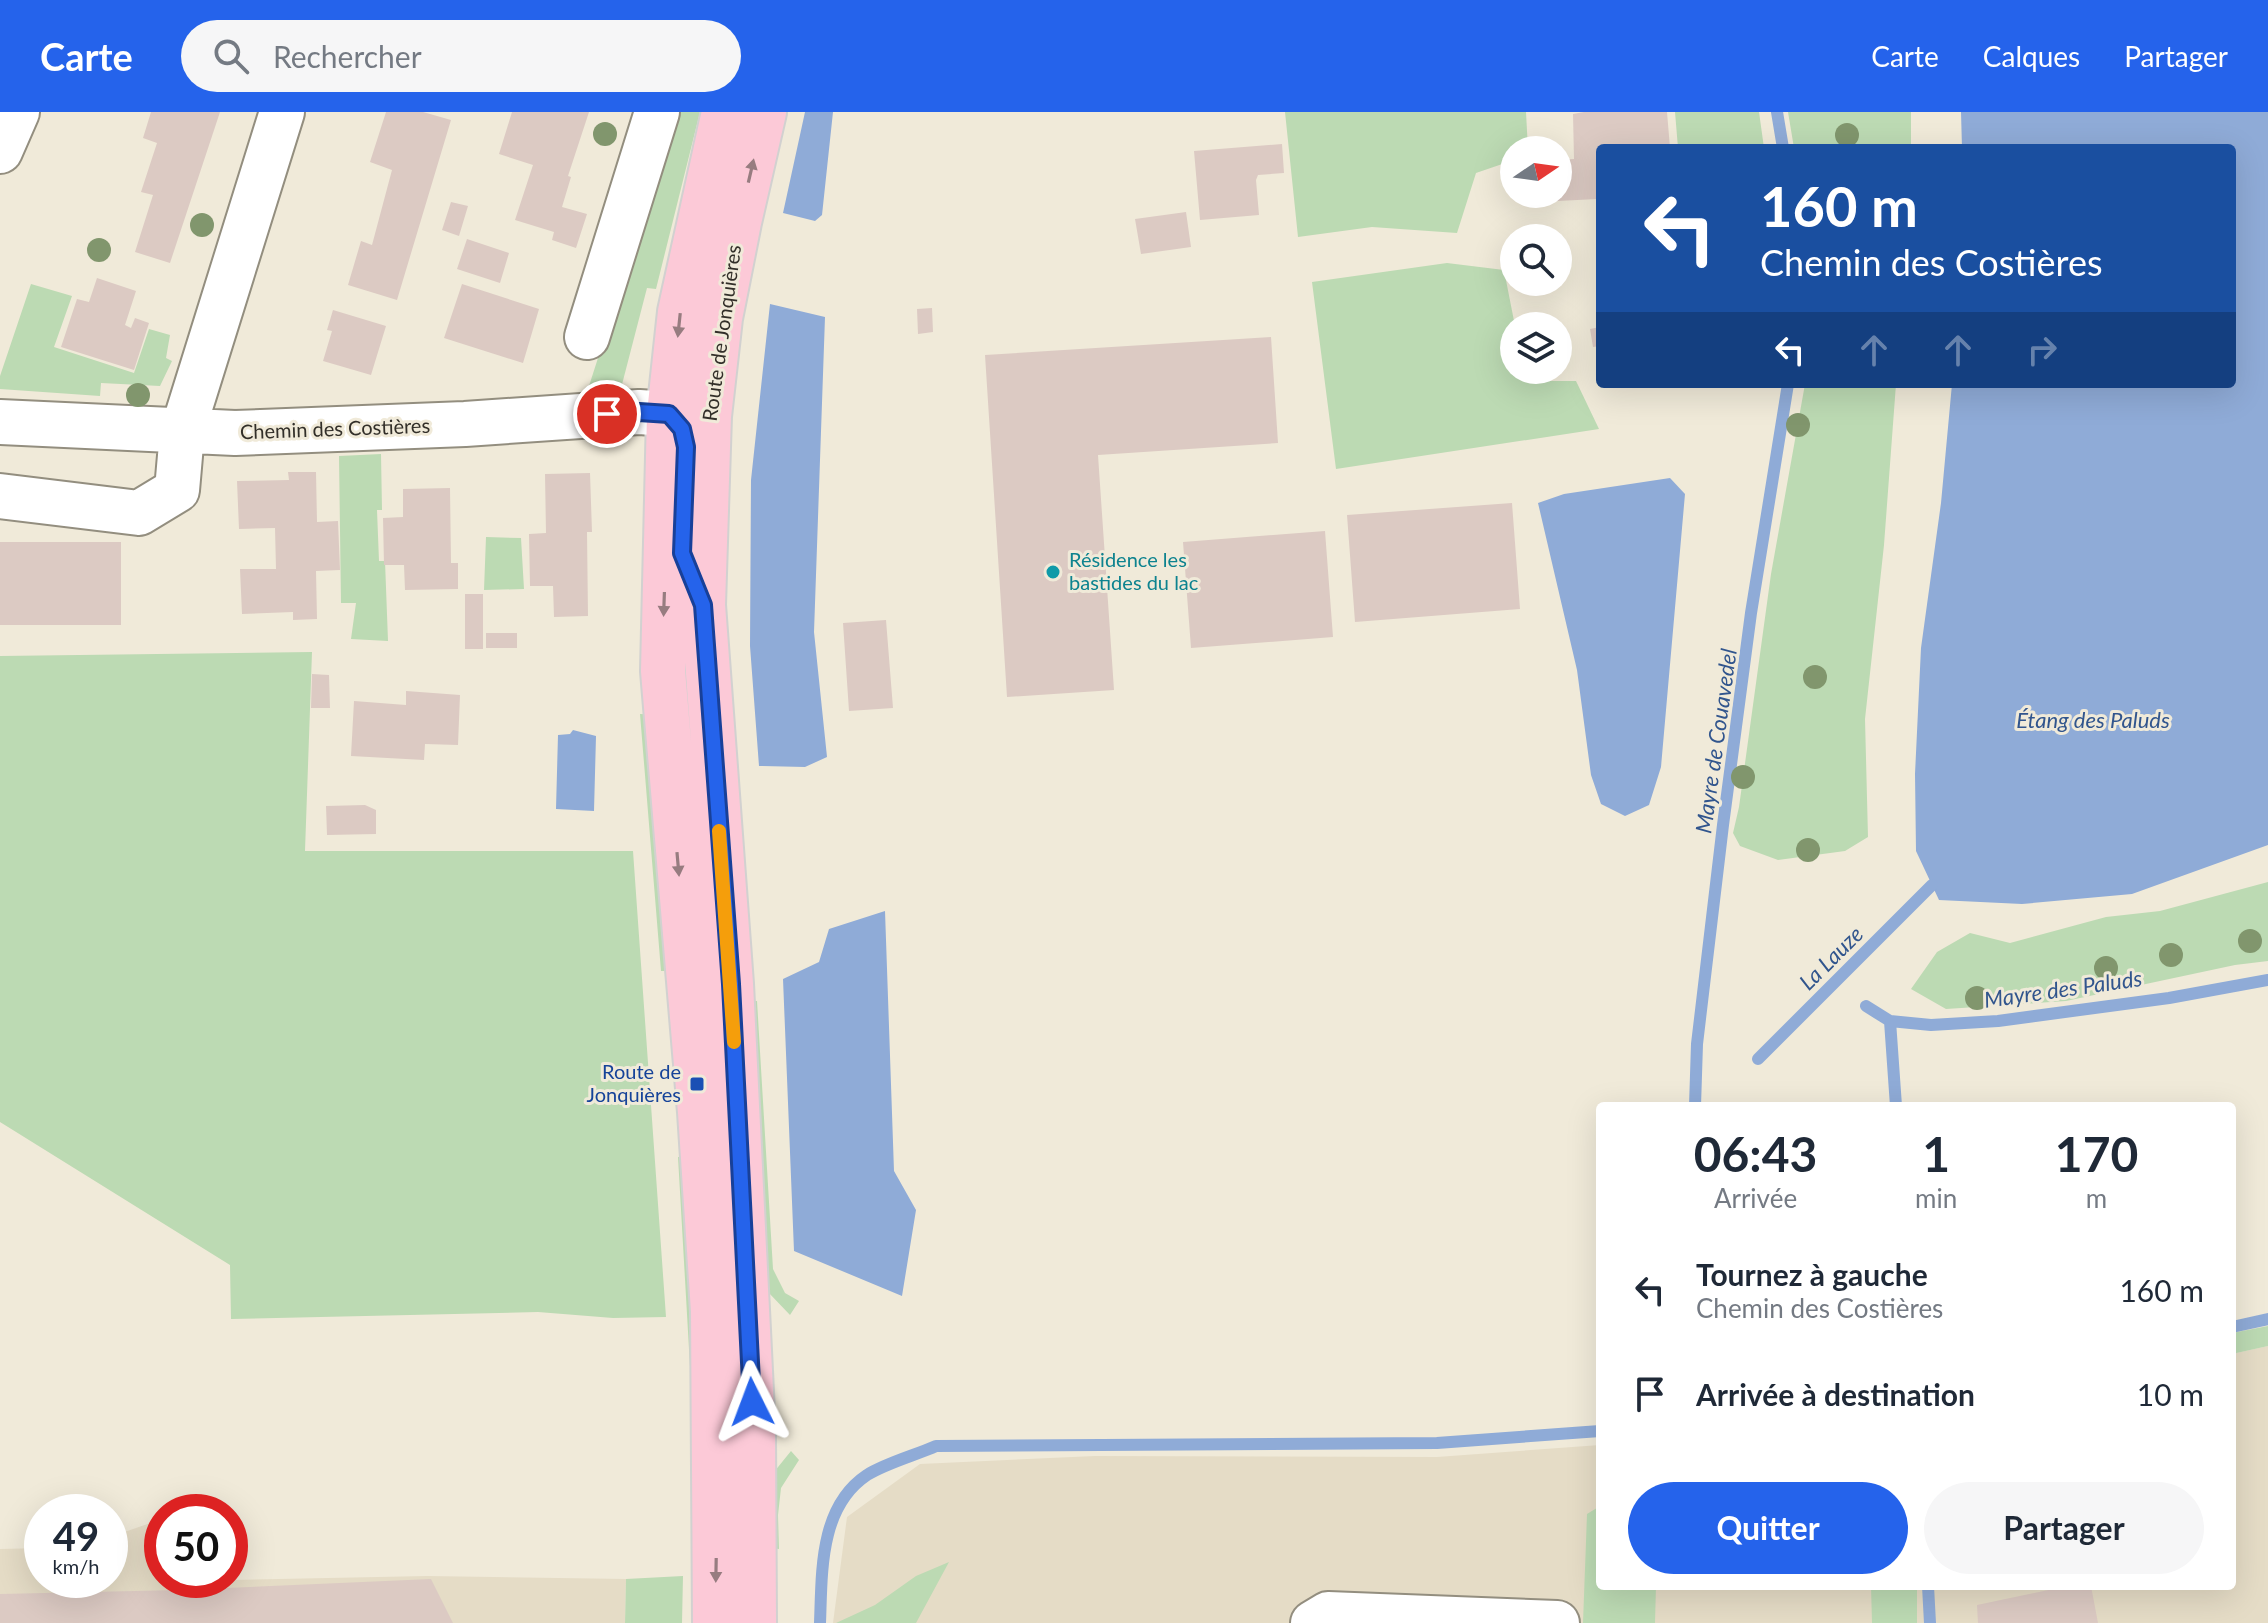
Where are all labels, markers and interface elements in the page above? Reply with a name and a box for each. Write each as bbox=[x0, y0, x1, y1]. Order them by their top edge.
search box bbox=[181, 20, 741, 92]
text: Carte bbox=[40, 33, 133, 79]
icon: search bbox=[209, 34, 253, 78]
text: Rechercher bbox=[273, 38, 422, 74]
text: Carte bbox=[1871, 39, 1939, 73]
text: Calques bbox=[1983, 39, 2080, 73]
text: Partager bbox=[2124, 39, 2228, 73]
north arrow bbox=[1500, 136, 1572, 208]
map controls bbox=[1500, 136, 1572, 384]
one-way arrow bbox=[745, 158, 757, 183]
text: 160 m bbox=[1760, 172, 1918, 239]
icon: left bbox=[1628, 176, 1732, 280]
button: search bbox=[1500, 224, 1572, 296]
text: Chemin des Costières bbox=[1760, 240, 2103, 284]
street label: Route de Jonquières bbox=[697, 243, 745, 423]
button: layers bbox=[1500, 312, 1572, 384]
one-way arrow bbox=[672, 313, 685, 338]
icon: left bbox=[1768, 328, 1812, 372]
icon: ahead bbox=[1852, 328, 1896, 372]
icon: ahead bbox=[1936, 328, 1980, 372]
icon: right bbox=[2020, 328, 2064, 372]
pin bbox=[573, 380, 641, 448]
icon: arrive bbox=[585, 392, 629, 436]
street label: Chemin des Costières bbox=[239, 413, 430, 443]
place label: Résidence les bastides du lac bbox=[1069, 547, 1199, 594]
marker: Résidence les bastides du lac bbox=[1044, 563, 1062, 581]
one-way arrow bbox=[658, 592, 671, 617]
water label: Mayre de Couavedel bbox=[1689, 647, 1742, 835]
water label: Étang des Paluds bbox=[2016, 706, 2170, 733]
one-way arrow bbox=[672, 852, 685, 877]
water label: La Lauze bbox=[1793, 920, 1868, 995]
water label: Mayre des Paluds bbox=[1982, 964, 2144, 1013]
place label: Route de Jonquières bbox=[587, 1059, 681, 1106]
marker: Route de Jonquières bbox=[688, 1075, 706, 1093]
text: 06:43 bbox=[1694, 1125, 1817, 1182]
text: 1 bbox=[1922, 1125, 1950, 1182]
text: 170 bbox=[2055, 1125, 2138, 1182]
text: Arrivée bbox=[1714, 1182, 1797, 1214]
text: min bbox=[1915, 1182, 1957, 1214]
text: m bbox=[2086, 1182, 2107, 1214]
text: Tournez à gauche bbox=[1696, 1256, 1928, 1292]
icon: left bbox=[1628, 1268, 1672, 1312]
text: 160 m bbox=[2119, 1272, 2204, 1308]
text: Chemin des Costières bbox=[1696, 1292, 1943, 1324]
position arrow bbox=[710, 1360, 794, 1444]
icon: arrive bbox=[1628, 1372, 1672, 1416]
text: Arrivée à destination bbox=[1696, 1376, 1975, 1412]
text: 10 m bbox=[2137, 1376, 2204, 1412]
button: Quitter bbox=[1628, 1482, 1908, 1574]
button: Partager bbox=[1924, 1482, 2204, 1574]
speed limit sign: 50 bbox=[144, 1494, 248, 1598]
text: 49 bbox=[53, 1512, 99, 1560]
text: km/h bbox=[53, 1554, 99, 1578]
one-way arrow bbox=[709, 1558, 722, 1583]

